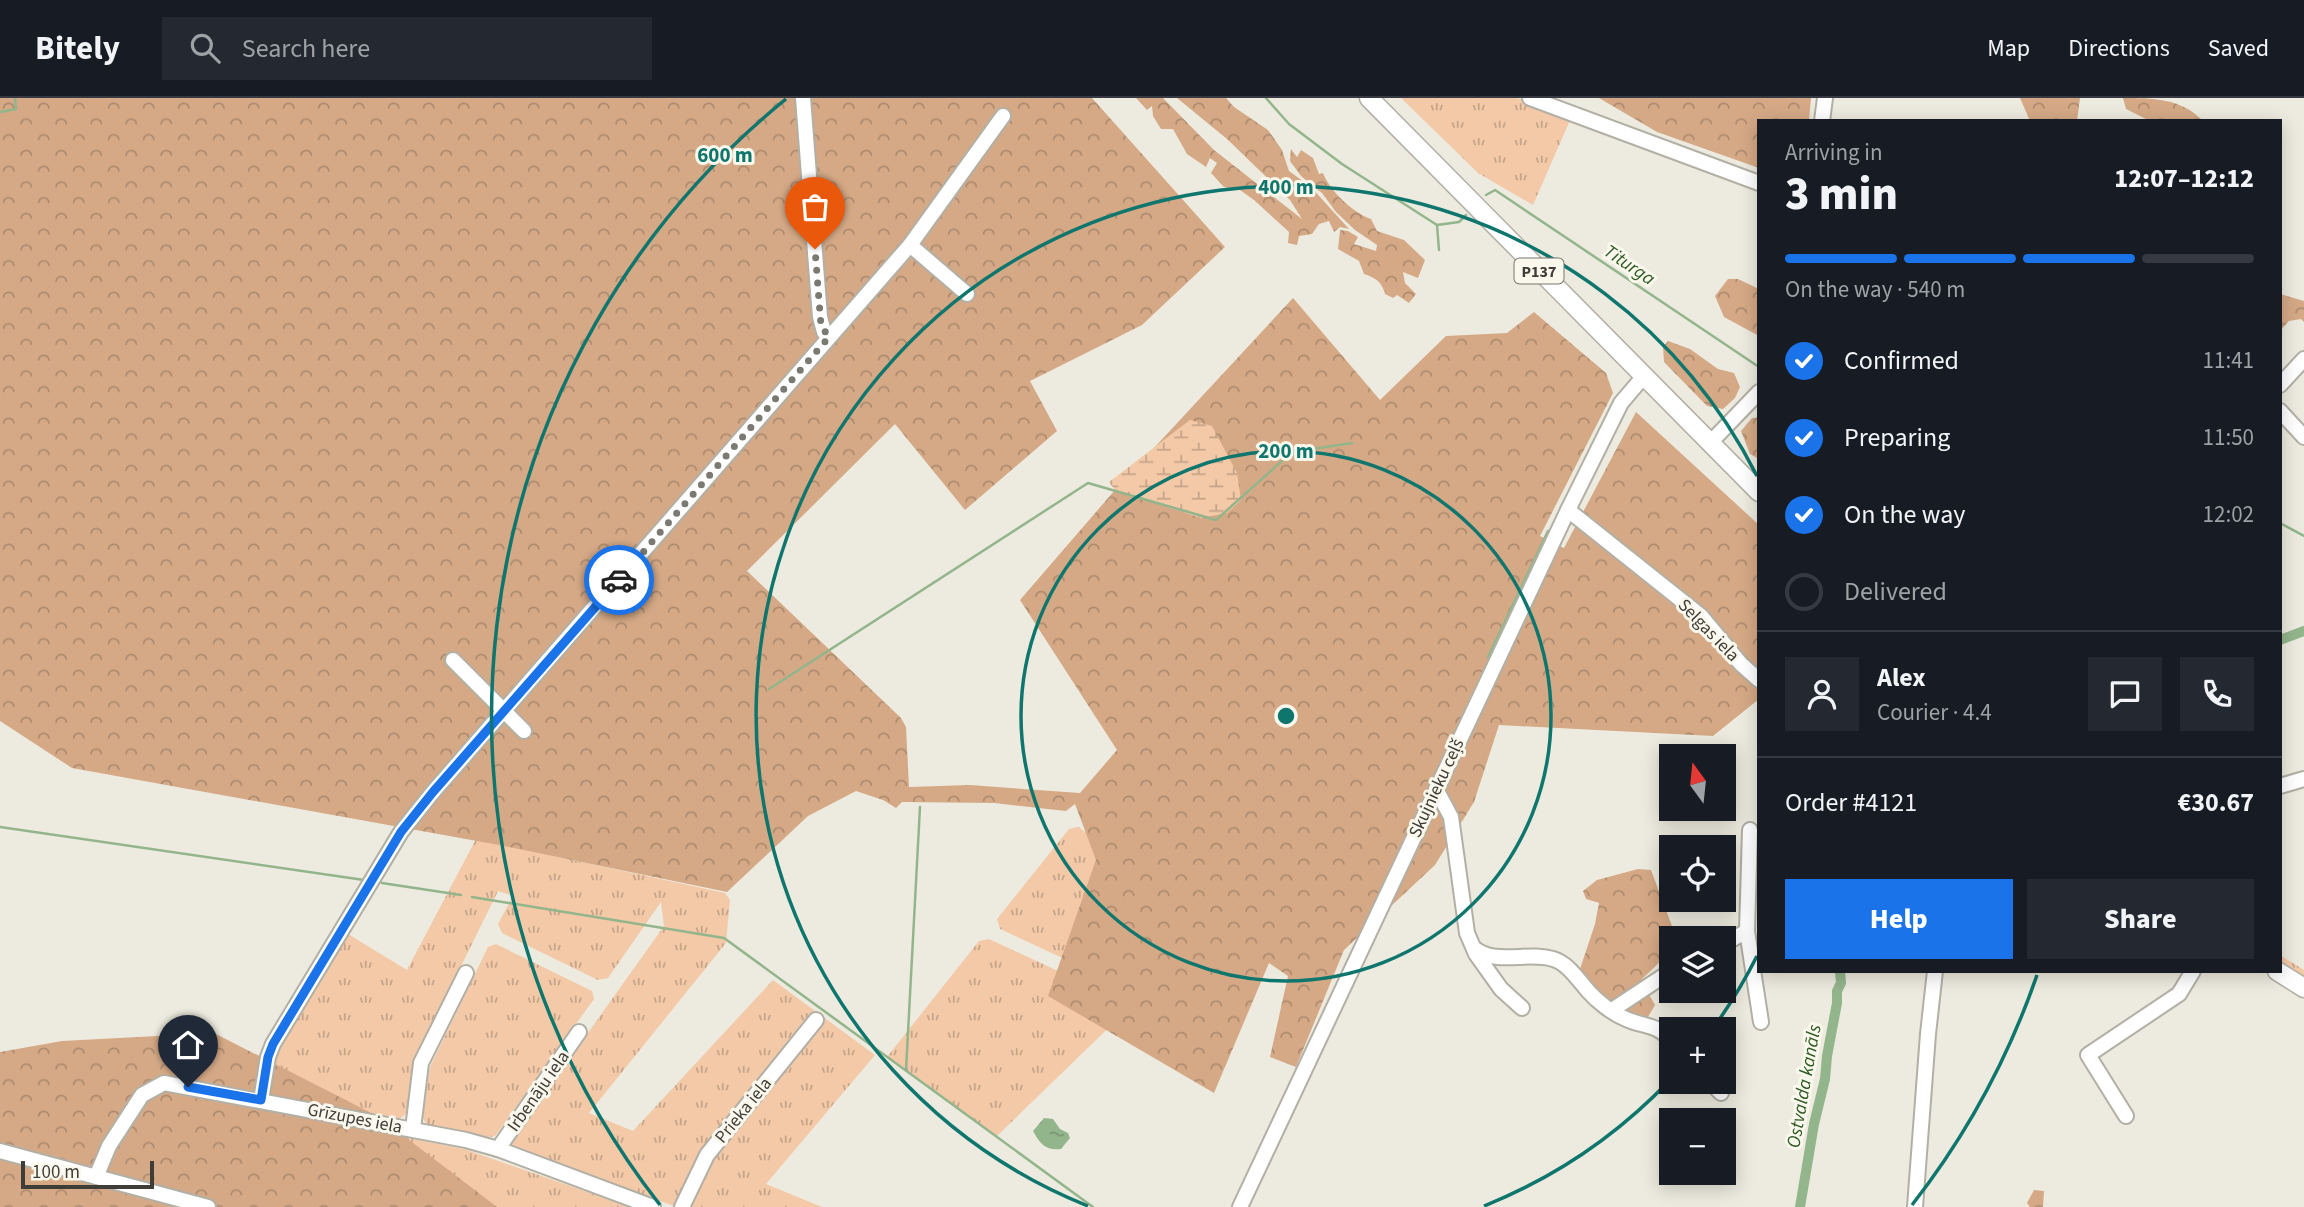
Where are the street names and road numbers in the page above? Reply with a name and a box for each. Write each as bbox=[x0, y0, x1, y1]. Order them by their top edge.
road number: P137 bbox=[1514, 258, 1564, 284]
street label: Selgas iela bbox=[1672, 593, 1745, 668]
street label: Skujnieku ceļš bbox=[1403, 735, 1470, 842]
street label: Irbenāju iela bbox=[501, 1046, 576, 1137]
street label: Prieka iela bbox=[709, 1072, 778, 1149]
street label: Grīzupes iela bbox=[305, 1097, 404, 1140]

